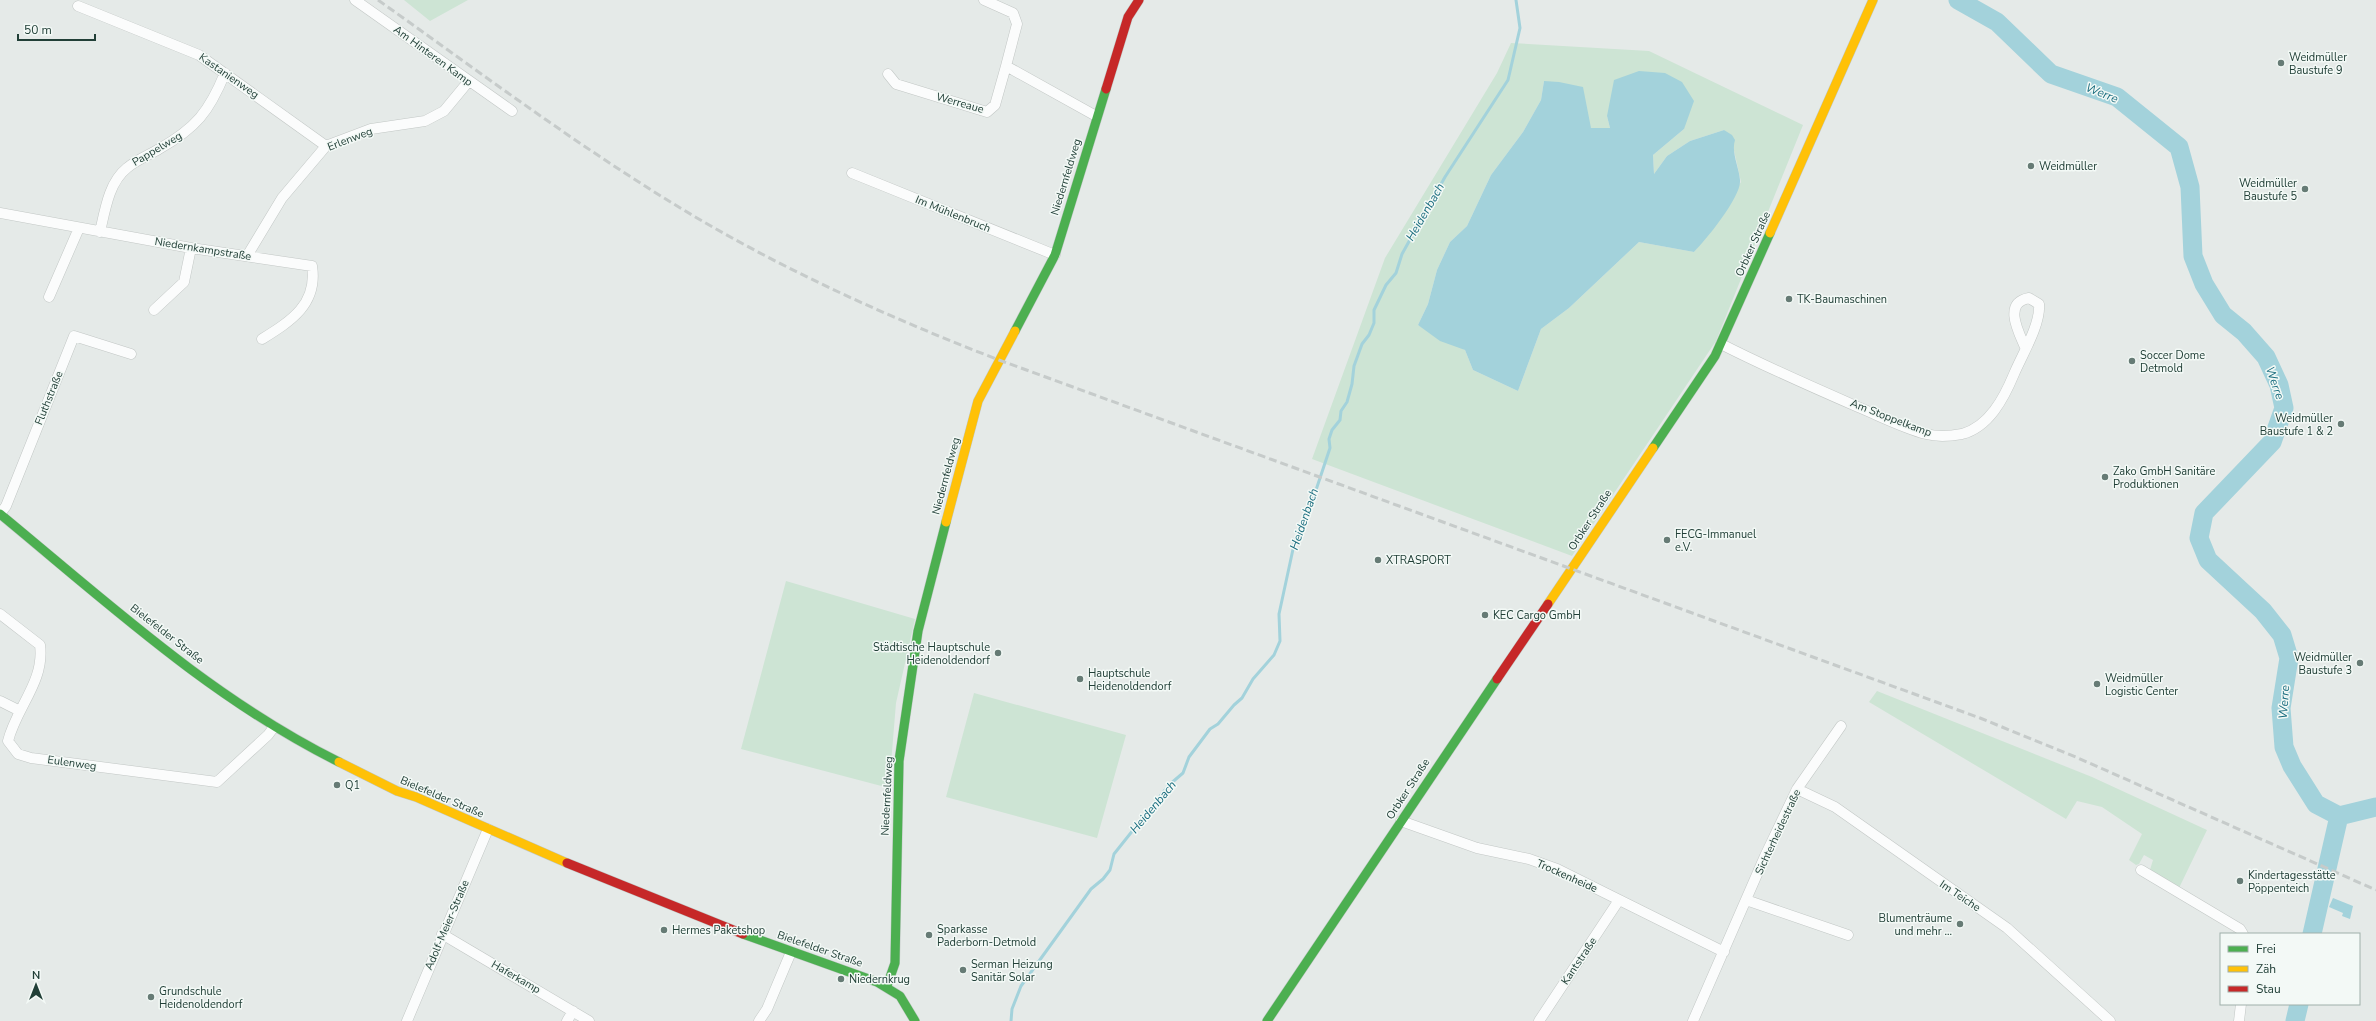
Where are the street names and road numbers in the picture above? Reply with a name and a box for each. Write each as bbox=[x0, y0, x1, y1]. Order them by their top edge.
street label: Am Hinteren Kamp bbox=[390, 22, 476, 90]
street label: Kastanienweg bbox=[196, 50, 262, 102]
street label: Werreaue bbox=[934, 89, 986, 117]
street label: Erlenweg bbox=[325, 124, 375, 154]
street label: Pappelweg bbox=[129, 128, 185, 170]
street label: Niedernfeldweg bbox=[1047, 137, 1085, 217]
street label: Im Mühlenbruch bbox=[913, 192, 993, 236]
street label: Orbker Straße bbox=[1732, 209, 1774, 279]
street label: Niedernkampstraße bbox=[154, 234, 252, 264]
street label: Fluthstraße bbox=[31, 369, 67, 427]
street label: Am Stoppelkamp bbox=[1848, 396, 1934, 440]
street label: Niedernfeldweg bbox=[928, 436, 964, 516]
street label: Orbker Straße bbox=[1565, 487, 1615, 553]
street label: Bielefelder Straße bbox=[127, 601, 207, 668]
street label: Eulenweg bbox=[47, 752, 97, 774]
street label: Niedernfeldweg bbox=[877, 756, 897, 836]
street label: Orbker Straße bbox=[1383, 756, 1433, 822]
street label: Bielefelder Straße bbox=[398, 773, 486, 821]
street label: Sichterheidestraße bbox=[1752, 787, 1804, 877]
street label: Trockenheide bbox=[1534, 856, 1600, 896]
street label: Adolf-Meier-Straße bbox=[421, 877, 473, 972]
street label: Im Teiche bbox=[1937, 877, 1984, 915]
street label: Bielefelder Straße bbox=[775, 927, 865, 971]
street label: Kantstraße bbox=[1558, 934, 1600, 988]
street label: Haferkamp bbox=[489, 957, 543, 997]

